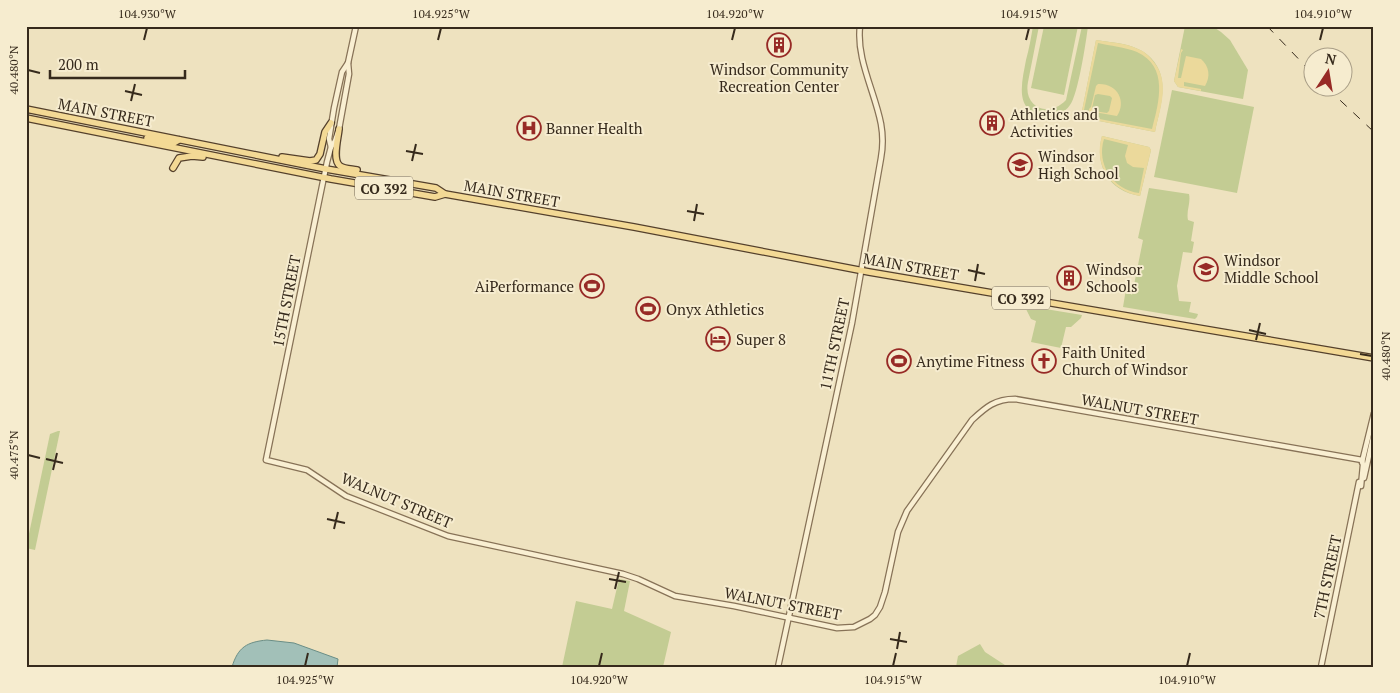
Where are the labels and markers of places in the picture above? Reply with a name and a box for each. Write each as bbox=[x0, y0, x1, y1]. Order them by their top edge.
building icon: Windsor Community Recreation Center bbox=[766, 32, 792, 58]
place label: Windsor Community Recreation Center bbox=[710, 59, 849, 96]
place label: Athletics and Activities bbox=[1010, 104, 1098, 141]
building icon: Athletics and Activities bbox=[979, 110, 1005, 136]
hospital icon: Banner Health bbox=[516, 115, 542, 141]
place label: Banner Health bbox=[546, 118, 643, 138]
place label: Windsor High School bbox=[1038, 146, 1119, 183]
school or university icon: Windsor High School bbox=[1007, 152, 1033, 178]
place label: Windsor Middle School bbox=[1224, 250, 1319, 287]
school or university icon: Windsor Middle School bbox=[1193, 256, 1219, 282]
place label: Windsor Schools bbox=[1086, 259, 1143, 296]
building icon: Windsor Schools bbox=[1056, 265, 1082, 291]
sports icon: AiPerformance bbox=[579, 273, 605, 299]
place label: AiPerformance bbox=[475, 276, 574, 296]
sports icon: Onyx Athletics bbox=[635, 296, 661, 322]
place label: Onyx Athletics bbox=[666, 299, 764, 319]
hotel icon: Super 8 bbox=[705, 326, 731, 352]
place label: Super 8 bbox=[736, 329, 786, 349]
place label: Faith United Church of Windsor bbox=[1062, 342, 1188, 379]
sports icon: Anytime Fitness bbox=[886, 348, 912, 374]
church icon: Faith United Church of Windsor bbox=[1031, 348, 1057, 374]
place label: Anytime Fitness bbox=[916, 351, 1025, 371]

